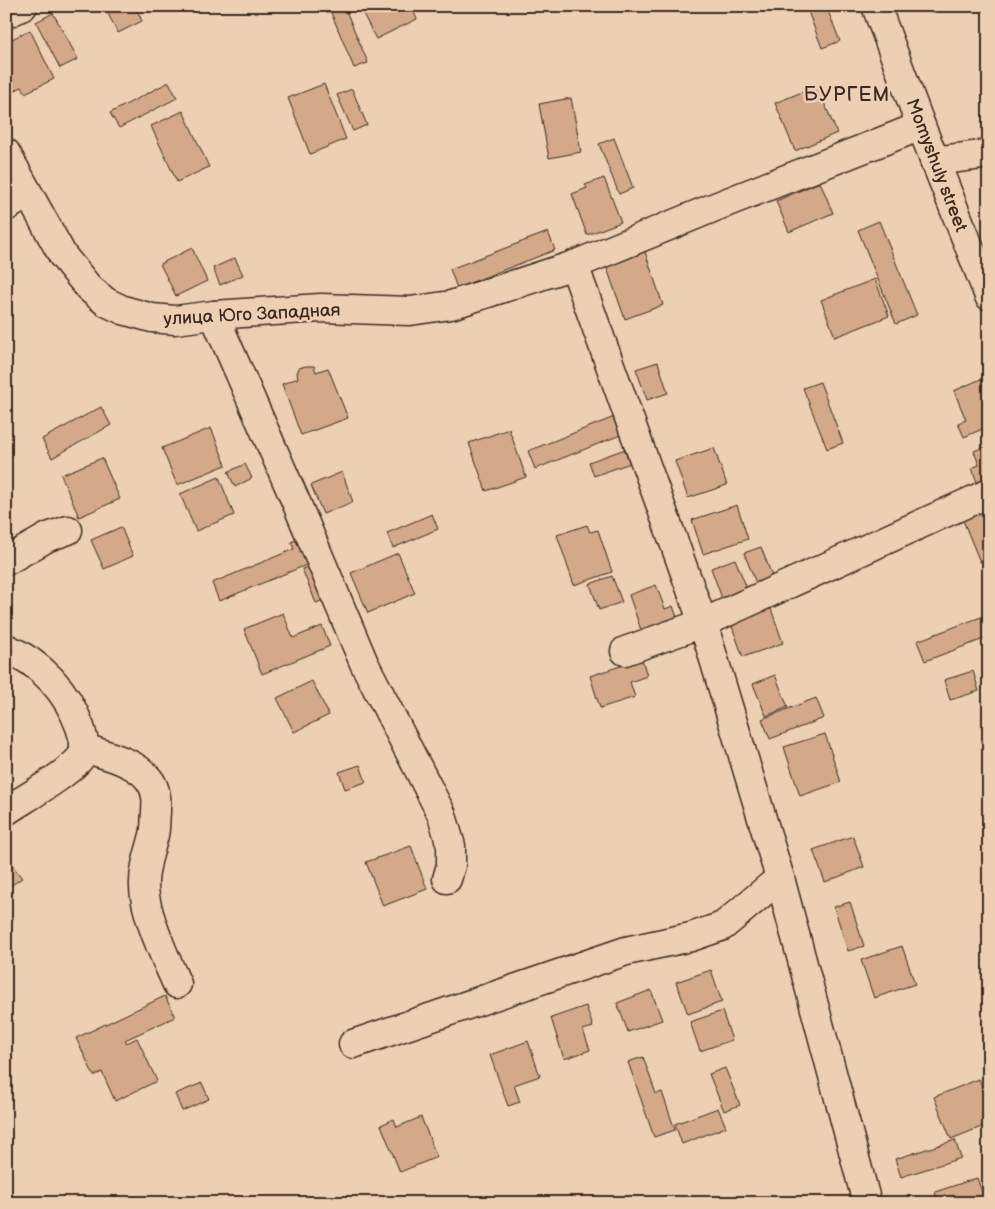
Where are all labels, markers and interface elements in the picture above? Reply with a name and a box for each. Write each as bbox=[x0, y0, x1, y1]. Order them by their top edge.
district label: БУРГЕМ bbox=[804, 83, 890, 107]
street label: Momyshuly street bbox=[902, 96, 972, 235]
street label: улица Юго Западная bbox=[163, 299, 341, 330]

